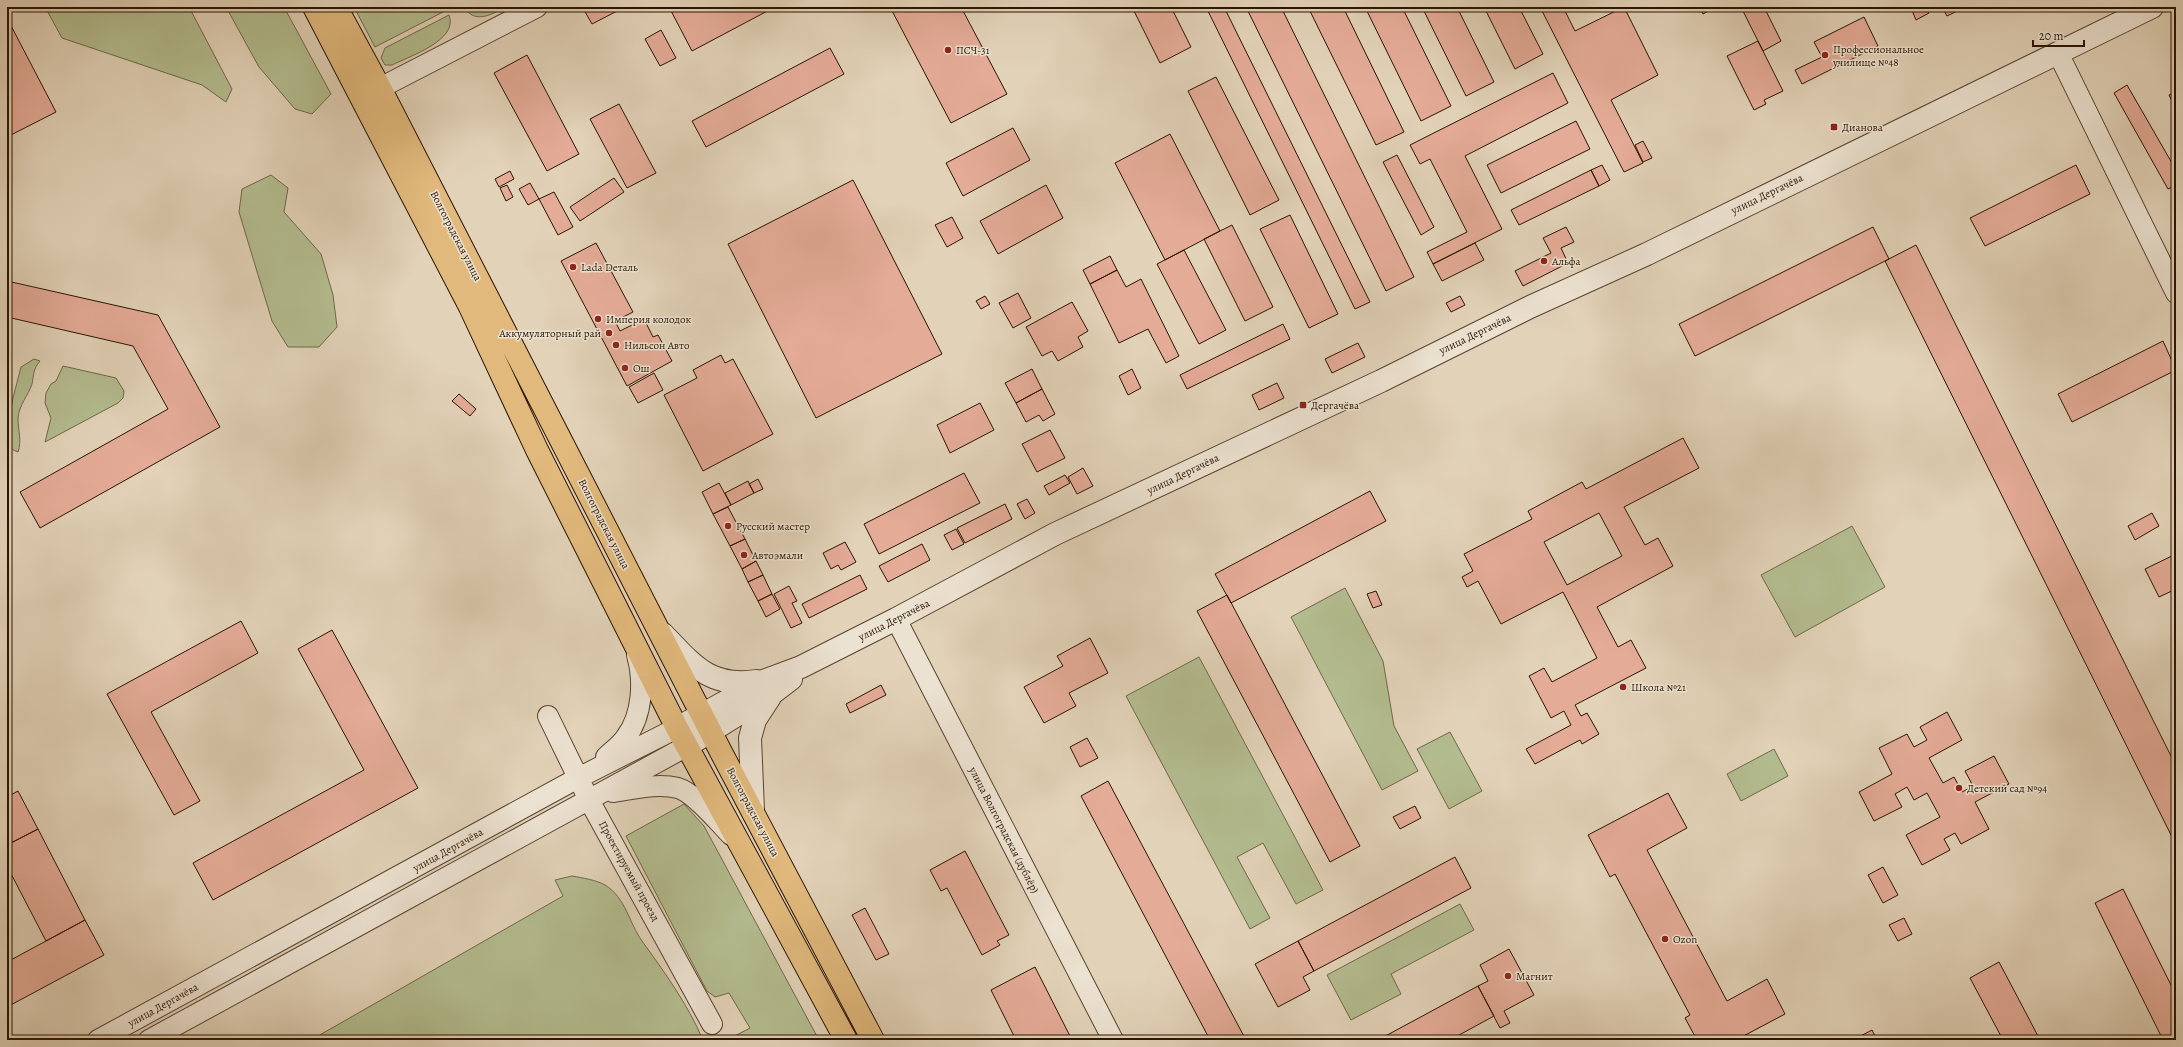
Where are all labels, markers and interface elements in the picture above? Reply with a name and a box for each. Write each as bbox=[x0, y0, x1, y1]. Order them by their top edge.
scale bar bbox=[2033, 22, 2084, 48]
text: 20 m bbox=[2039, 28, 2063, 44]
place label: Профессиональное училище №48 bbox=[1832, 42, 1924, 70]
place label: ПСЧ-31 bbox=[956, 43, 990, 58]
marker: ПСЧ-31 bbox=[943, 45, 953, 55]
marker: Профессиональное училище №48 bbox=[1820, 50, 1830, 60]
place label: Дианова bbox=[1842, 120, 1884, 135]
marker: Дианова bbox=[1829, 122, 1839, 132]
street label: улица Дергачёва bbox=[1728, 170, 1806, 218]
street label: Волгоградская улица bbox=[427, 188, 486, 285]
place label: Альфа bbox=[1551, 254, 1581, 269]
marker: Альфа bbox=[1539, 256, 1549, 266]
place label: Lada Dеталь bbox=[581, 260, 638, 275]
marker: Lada Dеталь bbox=[568, 262, 578, 272]
street label: улица Дергачёва bbox=[1436, 310, 1514, 358]
place label: Империя колодок bbox=[606, 312, 692, 327]
marker: Империя колодок bbox=[593, 314, 603, 324]
place label: Аккумуляторный рай bbox=[498, 326, 601, 341]
marker: Аккумуляторный рай bbox=[604, 328, 614, 338]
place label: Нильсон Авто bbox=[624, 338, 690, 353]
marker: Нильсон Авто bbox=[611, 340, 621, 350]
place label: Ош bbox=[633, 361, 650, 376]
marker: Ош bbox=[620, 363, 630, 373]
place label: Дергачёва bbox=[1311, 398, 1360, 413]
marker: Дергачёва bbox=[1298, 400, 1308, 410]
street label: улица Дергачёва bbox=[1144, 450, 1222, 498]
street label: Волгоградская улица bbox=[575, 476, 634, 573]
place label: Русский мастер bbox=[736, 519, 810, 534]
marker: Русский мастер bbox=[723, 521, 733, 531]
place label: Автоэмали bbox=[751, 548, 803, 563]
marker: Автоэмали bbox=[739, 550, 749, 560]
street label: улица Дергачёва bbox=[855, 595, 933, 645]
place label: Школа №21 bbox=[1631, 680, 1686, 695]
marker: Школа №21 bbox=[1618, 682, 1628, 692]
street label: улица Волгоградская (дублёр) bbox=[965, 763, 1042, 896]
street label: Волгоградская улица bbox=[723, 765, 783, 860]
place label: Детский сад №94 bbox=[1967, 781, 2047, 796]
marker: Детский сад №94 bbox=[1954, 783, 1964, 793]
street label: Проектируемый проезд bbox=[595, 818, 663, 924]
street label: улица Дергачёва bbox=[409, 824, 487, 876]
place label: Ozon bbox=[1673, 932, 1697, 947]
marker: Ozon bbox=[1660, 934, 1670, 944]
place label: Магнит bbox=[1516, 969, 1553, 984]
marker: Магнит bbox=[1503, 971, 1513, 981]
street label: улица Дергачёва bbox=[124, 979, 202, 1031]

